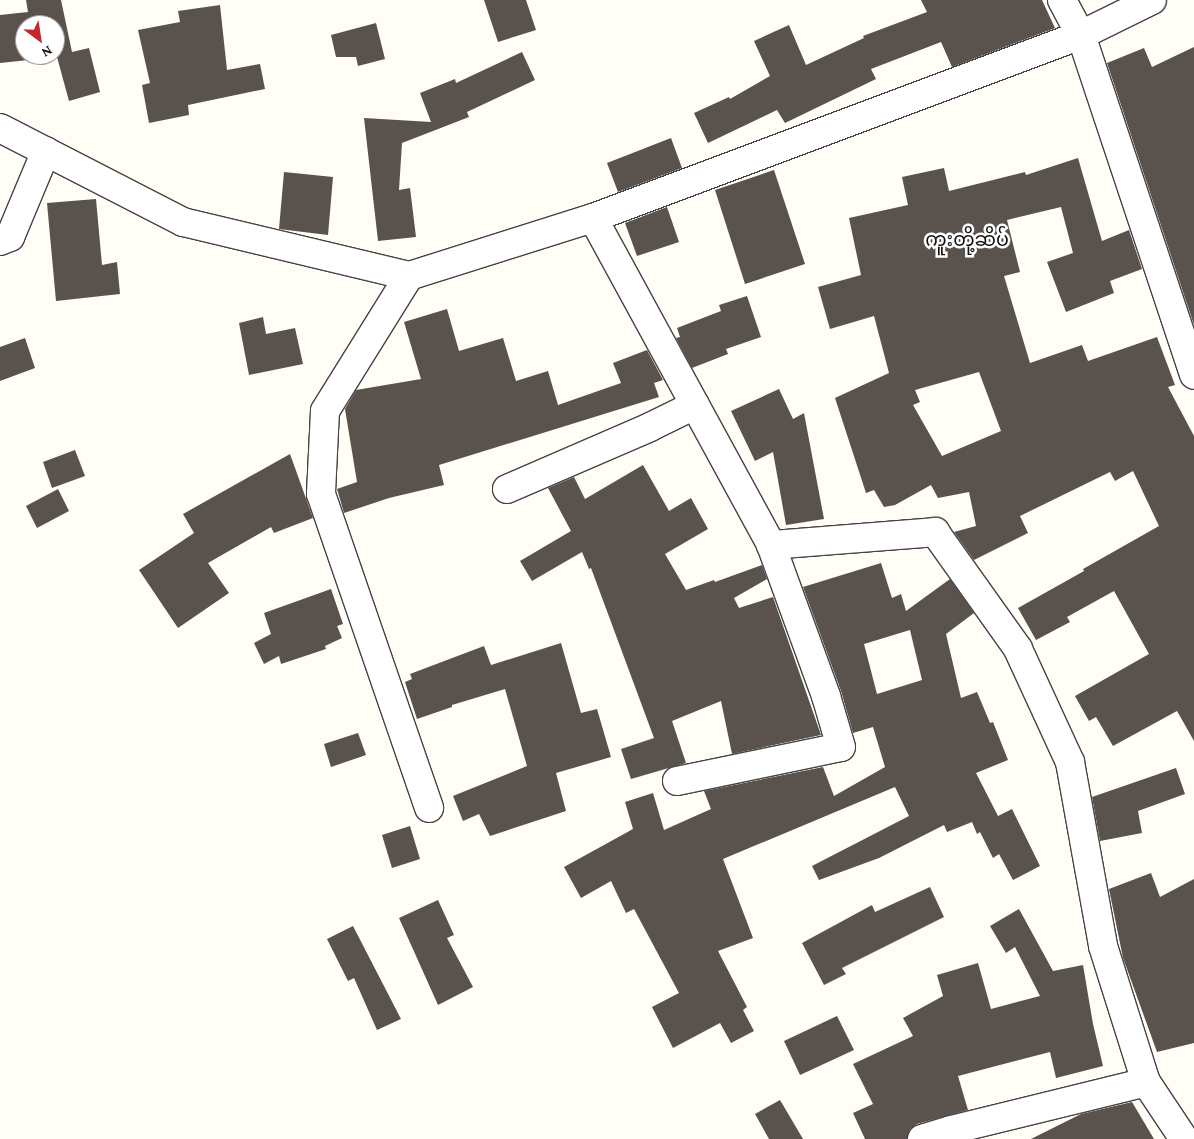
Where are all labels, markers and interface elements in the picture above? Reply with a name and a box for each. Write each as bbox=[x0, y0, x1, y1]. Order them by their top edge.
north arrow bbox=[15, 15, 65, 65]
text: N bbox=[39, 43, 55, 61]
district label: ကူးတို့ဆိပ် bbox=[925, 229, 1009, 251]

